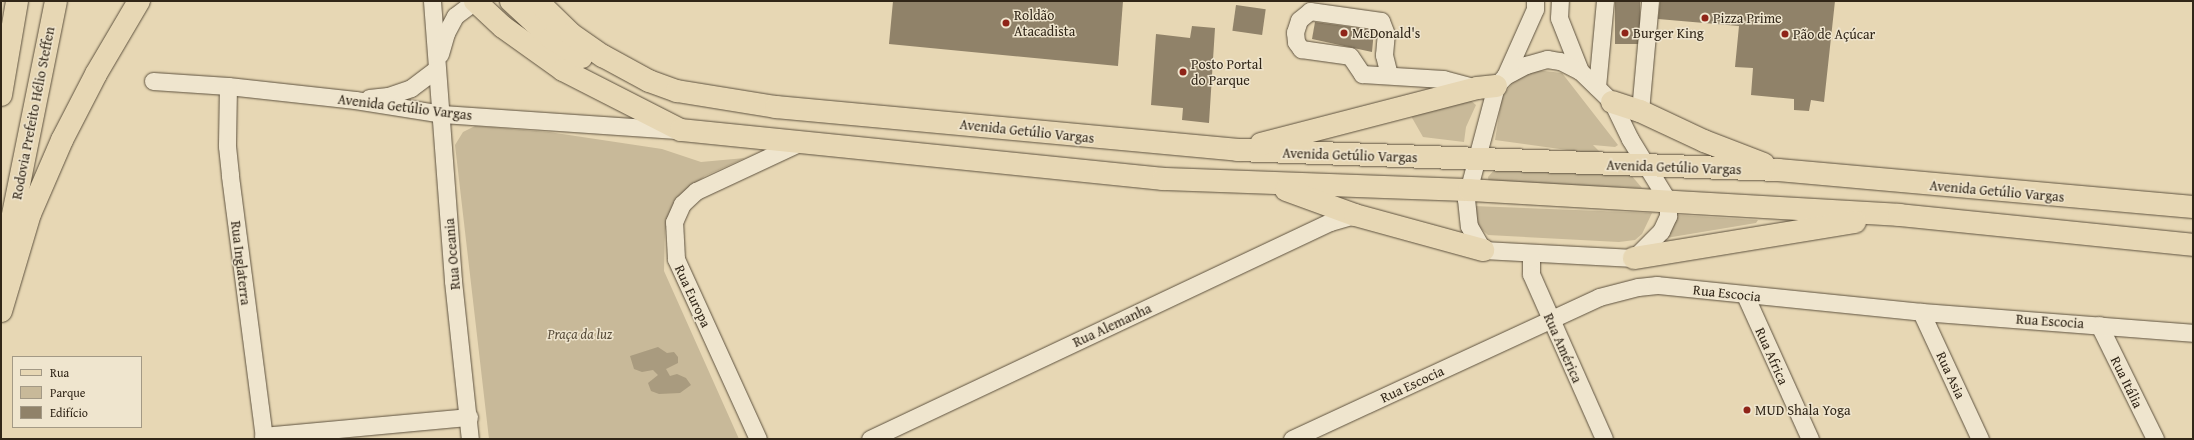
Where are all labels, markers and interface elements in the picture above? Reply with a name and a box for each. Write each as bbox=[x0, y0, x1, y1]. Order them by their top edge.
place label: Roldão Atacadista bbox=[1014, 7, 1075, 40]
place label: Pizza Prime bbox=[1713, 10, 1782, 26]
marker: Pizza Prime bbox=[1700, 13, 1710, 23]
marker: Roldão Atacadista bbox=[1001, 18, 1011, 28]
street label: Rodovia Prefeito Hélio Steffen bbox=[8, 25, 58, 201]
place label: McDonald's bbox=[1352, 25, 1420, 41]
place label: Burger King bbox=[1633, 25, 1704, 41]
place label: Pão de Açúcar bbox=[1793, 26, 1875, 42]
marker: McDonald's bbox=[1339, 28, 1349, 38]
marker: Burger King bbox=[1620, 28, 1630, 38]
marker: Pão de Açúcar bbox=[1780, 29, 1790, 39]
place label: Posto Portal do Parque bbox=[1191, 56, 1262, 88]
marker: Posto Portal do Parque bbox=[1178, 67, 1188, 77]
street label: Avenida Getúlio Vargas bbox=[337, 90, 473, 124]
street label: Avenida Getúlio Vargas bbox=[959, 116, 1095, 146]
street label: Avenida Getúlio Vargas bbox=[1282, 144, 1418, 166]
street label: Avenida Getúlio Vargas bbox=[1606, 156, 1742, 178]
street label: Avenida Getúlio Vargas bbox=[1929, 177, 2065, 205]
street label: Rua Oceania bbox=[441, 218, 463, 290]
street label: Rua Inglaterra bbox=[228, 220, 254, 306]
street label: Rua Europa bbox=[671, 262, 715, 330]
street label: Rua Escocia bbox=[1692, 281, 1762, 305]
street label: Rua Alemanha bbox=[1070, 299, 1154, 351]
street label: Rua Escocia bbox=[2015, 310, 2085, 332]
street label: Rua América bbox=[1540, 311, 1586, 385]
street label: Rua Africa bbox=[1752, 325, 1792, 387]
park label: Praça da luz bbox=[548, 326, 612, 342]
street label: Rua Asia bbox=[1933, 349, 1969, 401]
street label: Rua Itália bbox=[2107, 353, 2147, 411]
legend bbox=[12, 356, 142, 428]
street label: Rua Escocia bbox=[1378, 362, 1446, 406]
text: Rua bbox=[50, 364, 69, 381]
text: Parque bbox=[50, 384, 85, 401]
place label: MUD Shala Yoga bbox=[1755, 402, 1851, 418]
text: Edifício bbox=[50, 404, 88, 421]
marker: MUD Shala Yoga bbox=[1742, 405, 1752, 415]

